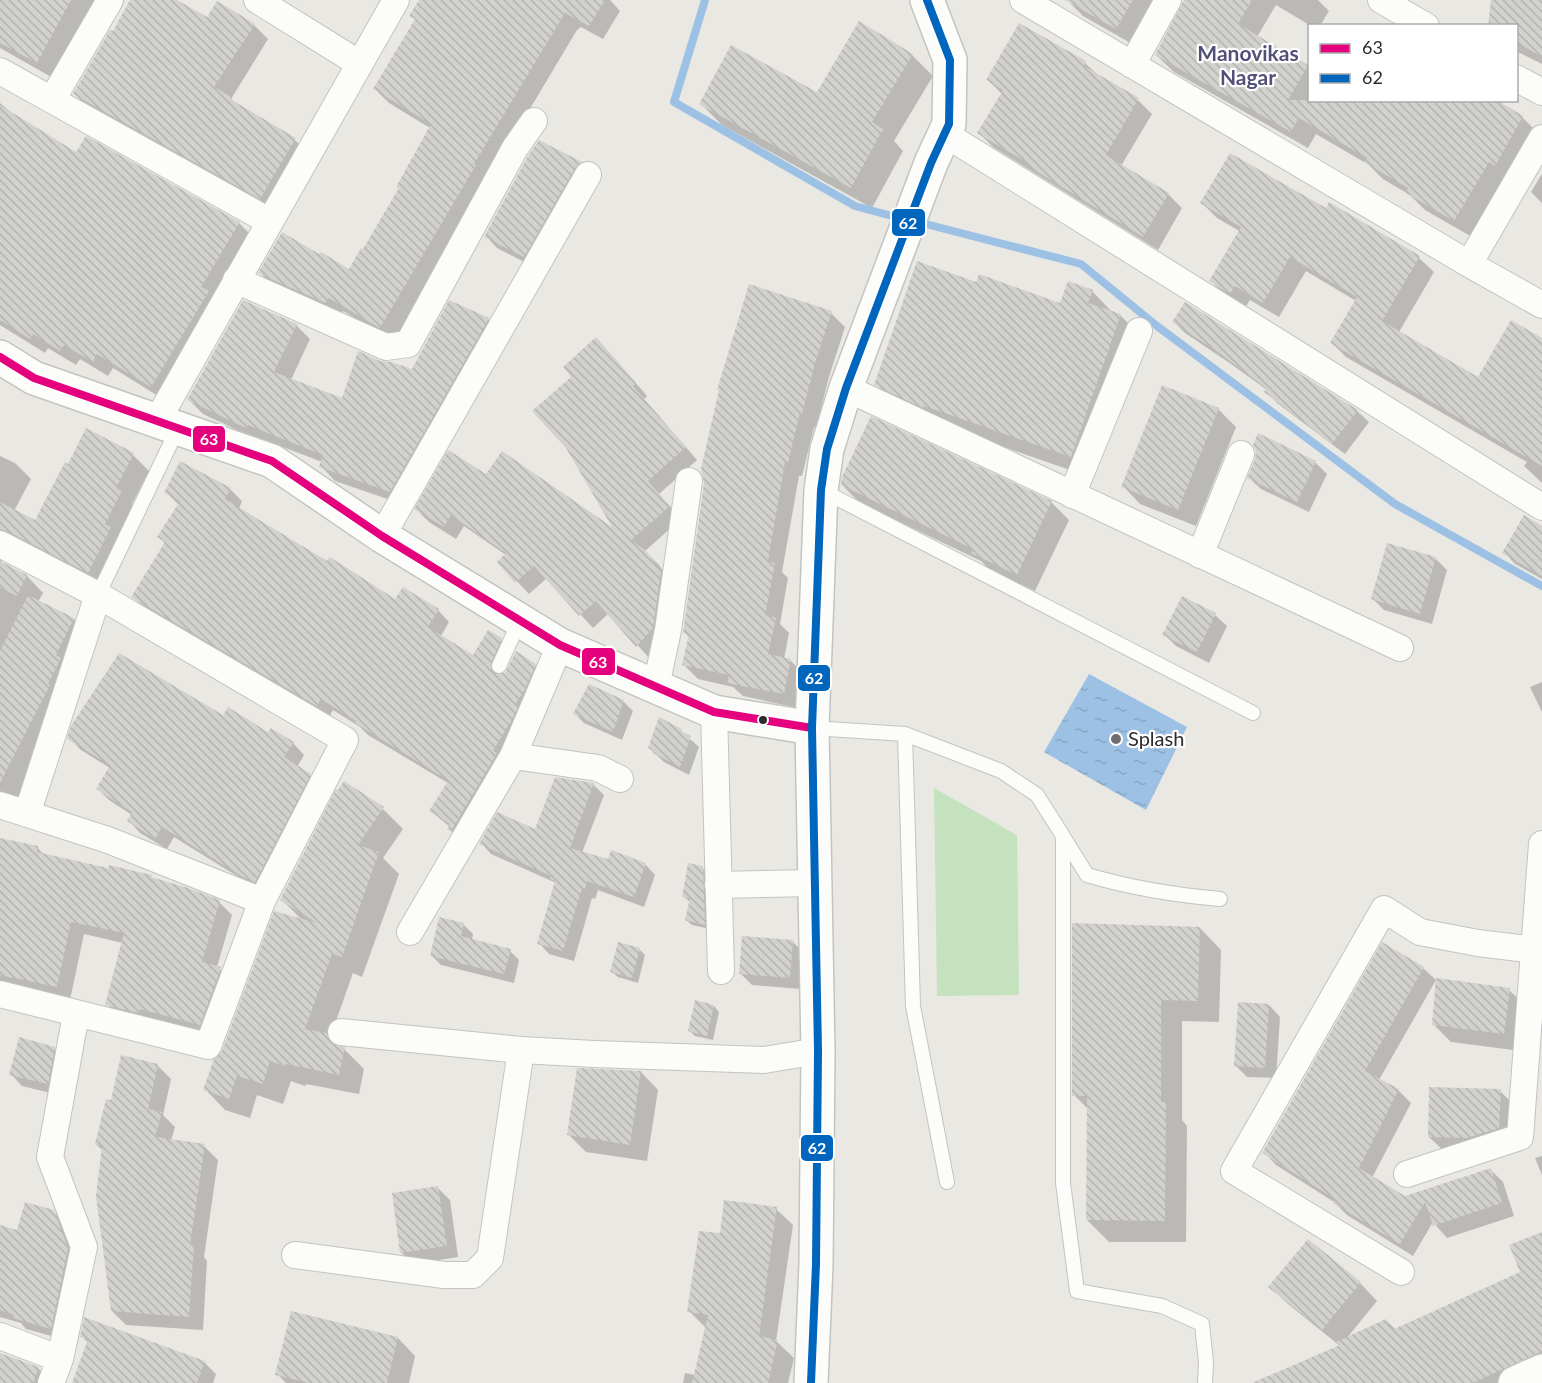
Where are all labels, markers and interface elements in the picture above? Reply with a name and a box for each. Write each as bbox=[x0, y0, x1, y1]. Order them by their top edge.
legend bbox=[1308, 24, 1518, 102]
text: 63 bbox=[1362, 36, 1383, 58]
district label: Manovikas Nagar bbox=[1197, 40, 1299, 89]
text: 62 bbox=[1362, 66, 1383, 88]
line badge: 62 bbox=[891, 208, 926, 237]
text: 62 bbox=[899, 213, 917, 232]
line badge: 63 bbox=[192, 425, 226, 453]
text: 63 bbox=[200, 429, 218, 448]
line badge: 63 bbox=[581, 647, 616, 676]
text: 63 bbox=[589, 652, 607, 671]
line badge: 62 bbox=[797, 664, 831, 692]
text: 62 bbox=[805, 668, 823, 687]
unlabelled marker bbox=[757, 714, 769, 726]
place label: Splash bbox=[1128, 726, 1184, 750]
marker: Splash bbox=[1109, 732, 1123, 746]
line badge: 62 bbox=[800, 1134, 834, 1162]
text: 62 bbox=[808, 1138, 826, 1157]

